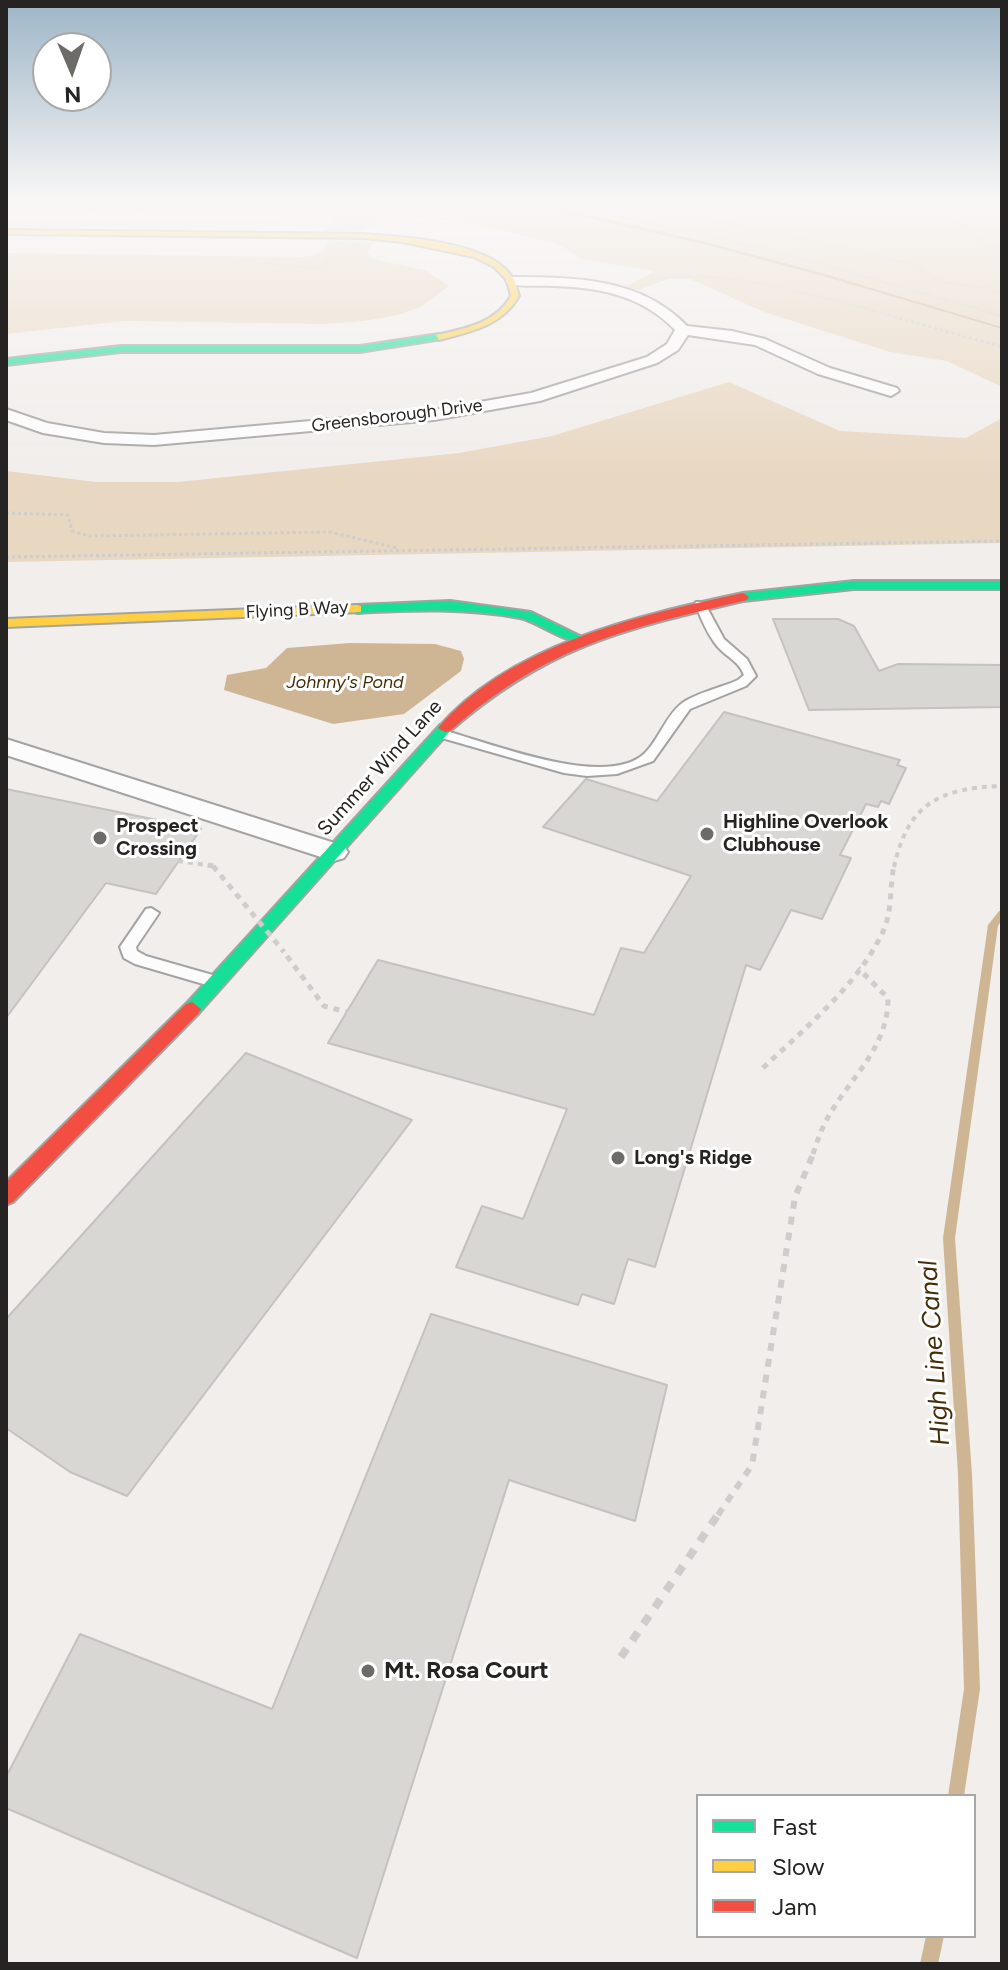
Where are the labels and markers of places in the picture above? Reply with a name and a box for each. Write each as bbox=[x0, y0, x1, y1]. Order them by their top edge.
place label: Highline Overlook Clubhouse bbox=[723, 810, 888, 857]
place label: Prospect Crossing bbox=[116, 814, 199, 861]
marker: Highline Overlook Clubhouse bbox=[698, 825, 716, 843]
marker: Prospect Crossing bbox=[91, 829, 109, 847]
place label: Long's Ridge bbox=[634, 1146, 752, 1170]
marker: Long's Ridge bbox=[609, 1149, 627, 1167]
place label: Mt. Rosa Court bbox=[384, 1657, 549, 1685]
marker: Mt. Rosa Court bbox=[359, 1662, 377, 1680]

